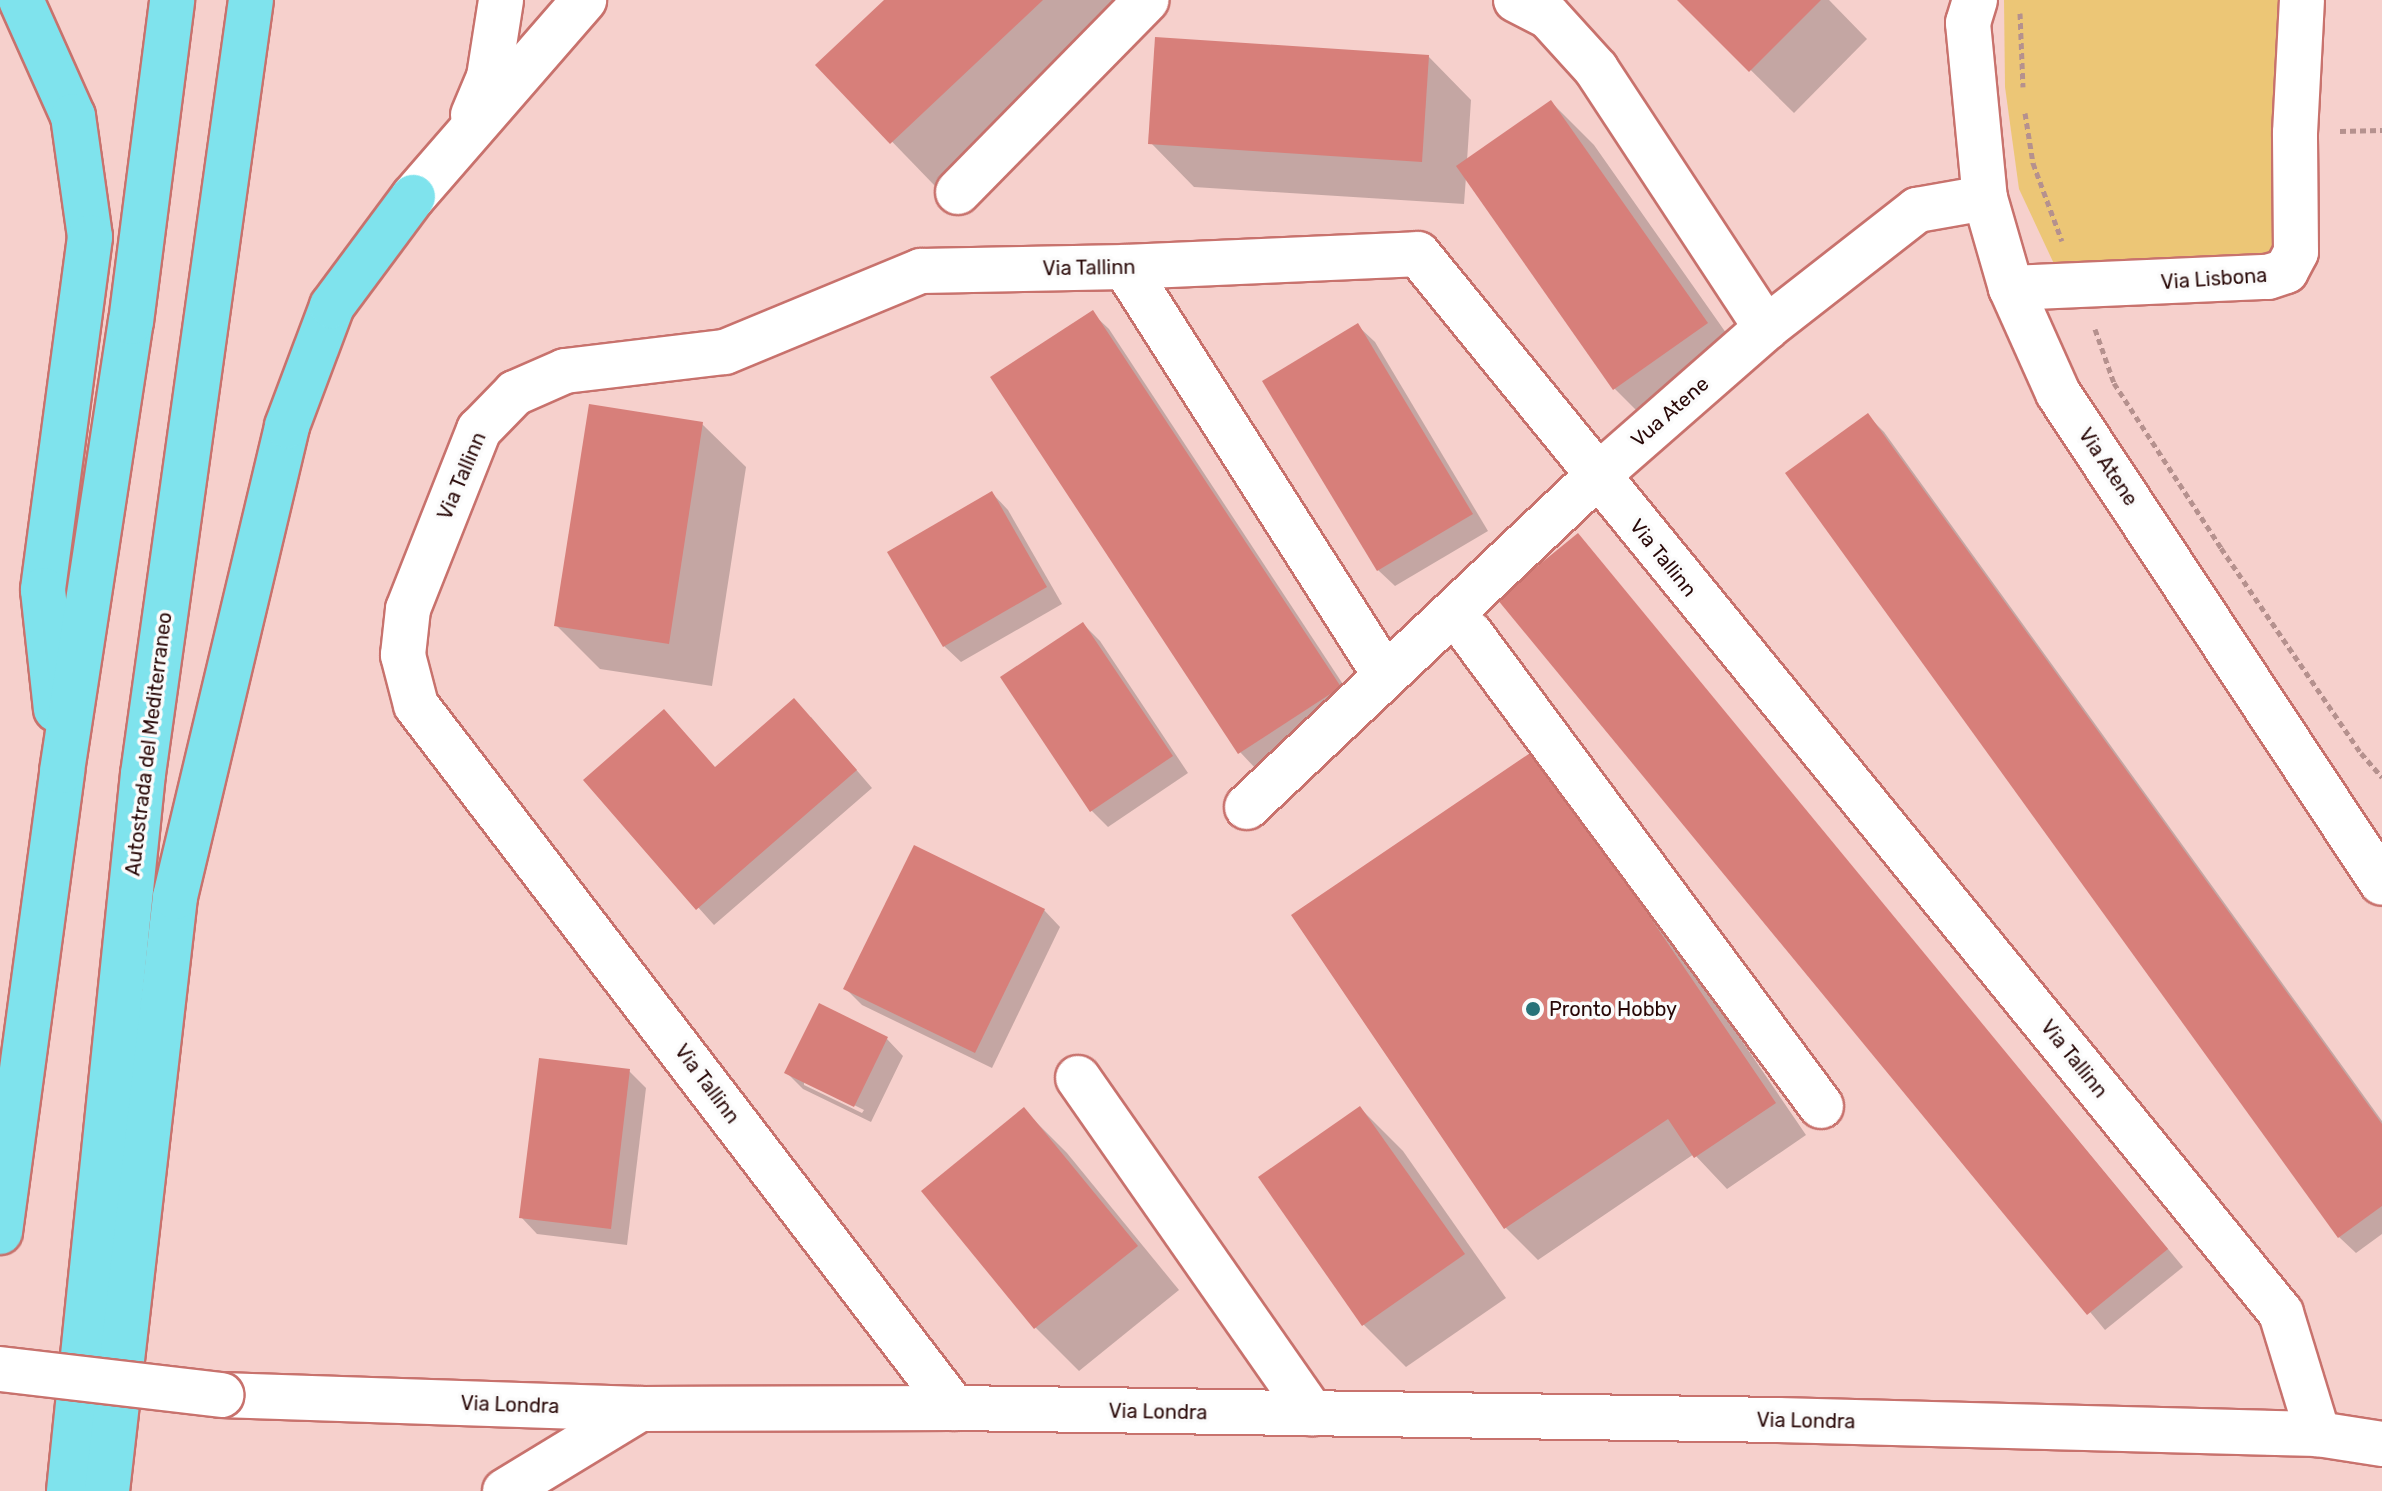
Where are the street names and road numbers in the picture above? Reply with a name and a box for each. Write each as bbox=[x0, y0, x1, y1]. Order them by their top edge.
street label: Via Tallinn bbox=[1042, 255, 1136, 281]
street label: Via Lisbona bbox=[2160, 263, 2268, 295]
street label: Vua Atene bbox=[1626, 372, 1714, 452]
street label: Via Atene bbox=[2073, 423, 2143, 511]
street label: Via Tallinn bbox=[433, 428, 491, 524]
street label: Via Tallinn bbox=[1624, 514, 1702, 602]
street label: Autostrada del Mediterraneo bbox=[121, 611, 177, 877]
street label: Via Tallinn bbox=[2035, 1015, 2113, 1103]
street label: Via Tallinn bbox=[669, 1039, 745, 1129]
street label: Via Londra bbox=[460, 1391, 560, 1419]
street label: Via Londra bbox=[1108, 1399, 1208, 1425]
street label: Via Londra bbox=[1756, 1408, 1856, 1434]

